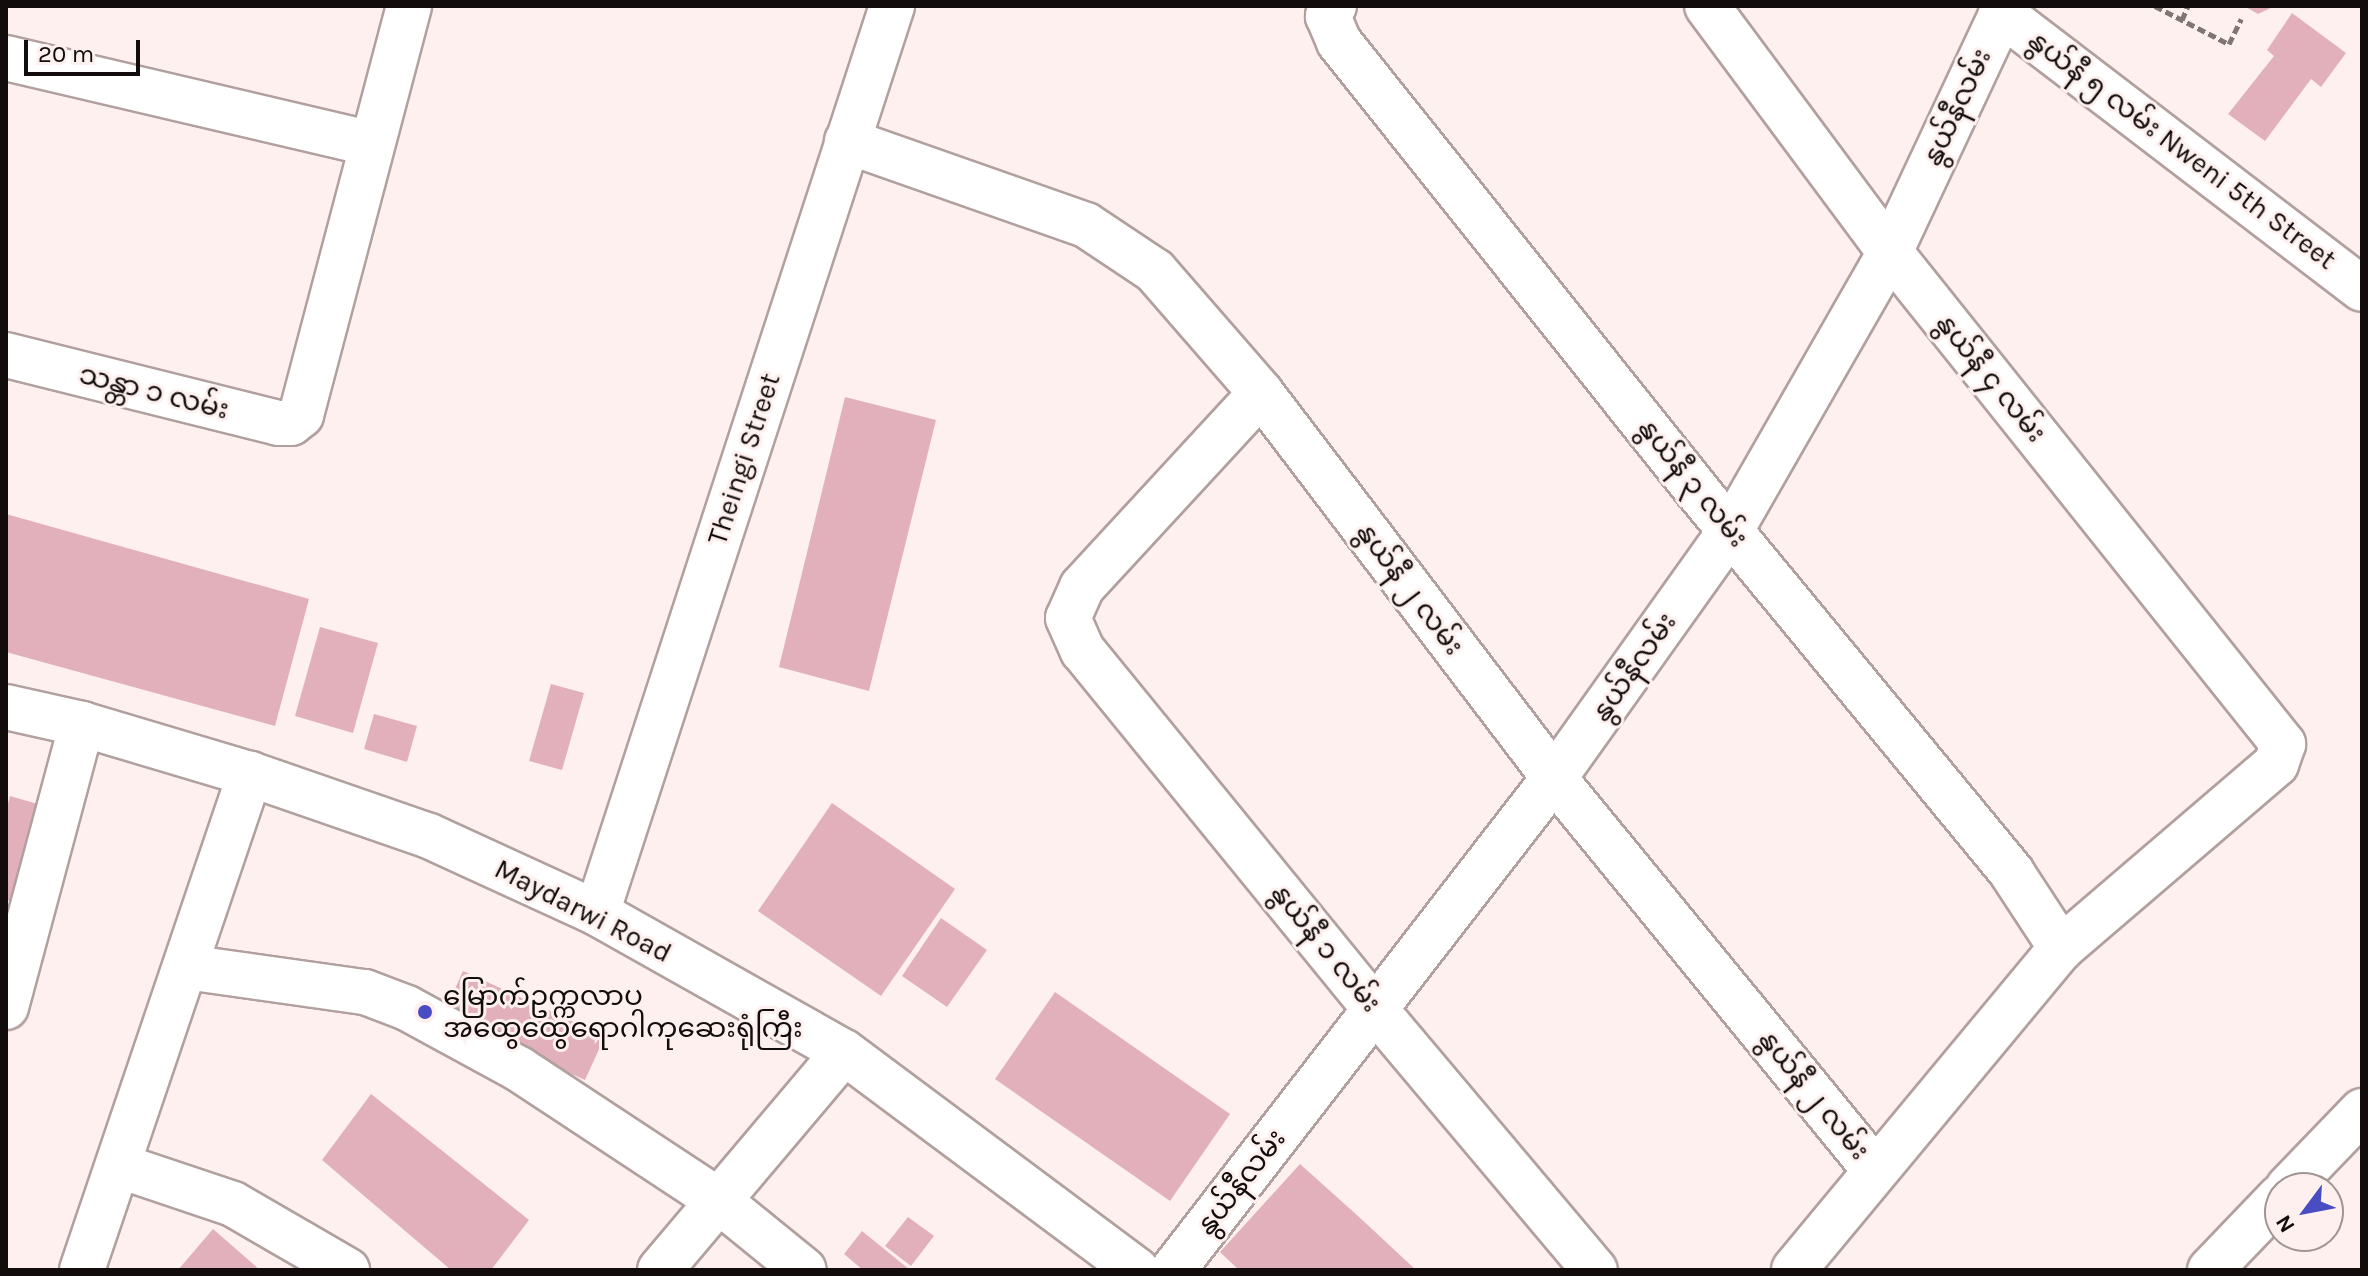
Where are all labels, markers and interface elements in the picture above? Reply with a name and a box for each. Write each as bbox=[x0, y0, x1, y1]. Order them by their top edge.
street label: နွယ်နီ ၅ လမ်း Nweni 5th Street bbox=[2022, 23, 2342, 277]
scale bar bbox=[28, 24, 144, 74]
text: 20 m bbox=[38, 40, 94, 68]
street label: နွယ်နီလမ်း bbox=[1915, 43, 1999, 171]
street label: နွယ်နီ ၄ လမ်း bbox=[1929, 307, 2053, 449]
street label: သန္တာ ၁ လမ်း bbox=[76, 357, 232, 427]
street label: Theingi Street bbox=[700, 369, 788, 549]
street label: နွယ်နီ ၃ လမ်း bbox=[1631, 412, 1755, 554]
street label: နွယ်နီ ၂ လမ်း bbox=[1349, 516, 1471, 662]
street label: နွယ်နီလမ်း bbox=[1584, 606, 1684, 728]
street label: Maydarwi Road bbox=[489, 852, 677, 970]
street label: နွယ်နီ ၁ လမ်း bbox=[1264, 877, 1388, 1019]
place label: မြောက်ဥက္ကလာပ အထွေထွေရောဂါကုဆေးရုံကြီး bbox=[443, 979, 803, 1045]
marker: မြောက်ဥက္ကလာပ အထွေထွေရောဂါကုဆေးရုံကြီး bbox=[414, 1001, 436, 1023]
street label: နွယ်နီ ၂ လမ်း bbox=[1751, 1023, 1877, 1167]
street label: နွယ်နီလမ်း bbox=[1189, 1122, 1293, 1242]
north arrow bbox=[2264, 1172, 2344, 1252]
text: N bbox=[2270, 1210, 2301, 1237]

